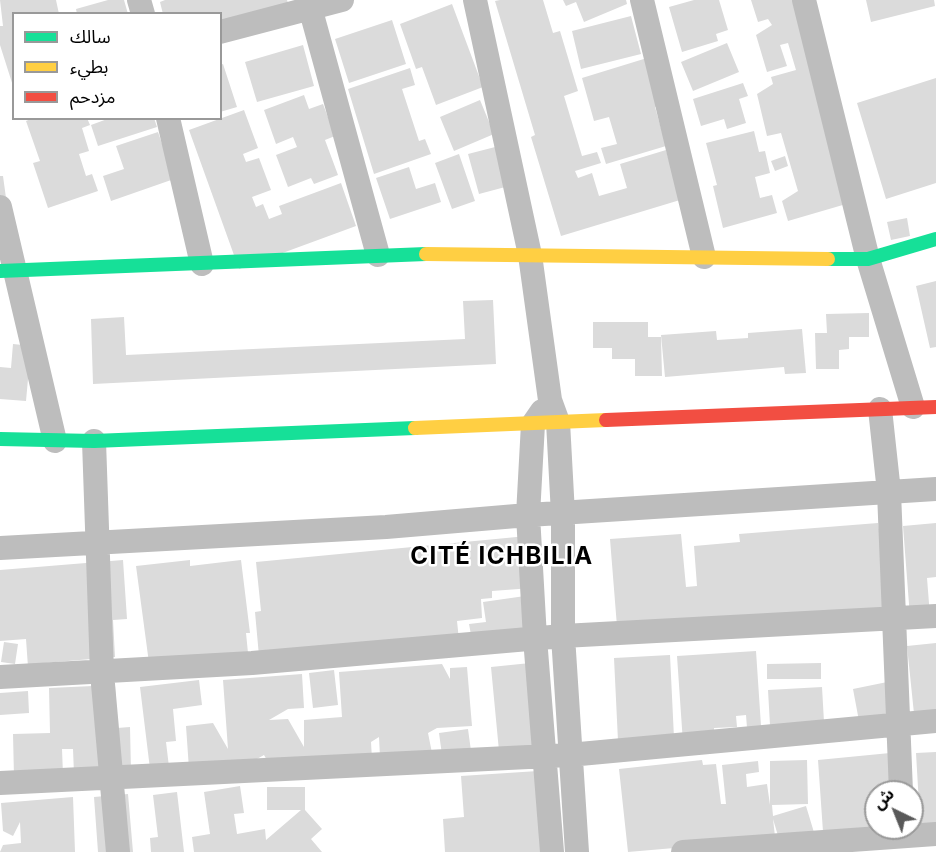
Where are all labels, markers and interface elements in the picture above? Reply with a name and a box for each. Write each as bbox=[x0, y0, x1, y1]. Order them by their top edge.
legend bbox=[12, 12, 222, 120]
text: سالك bbox=[70, 26, 111, 47]
text: بطيء bbox=[70, 56, 108, 77]
text: مزدحم bbox=[70, 86, 115, 107]
district label: CITÉ ICHBILIA bbox=[410, 543, 594, 571]
north arrow bbox=[864, 780, 924, 840]
text: ش bbox=[868, 784, 898, 813]

